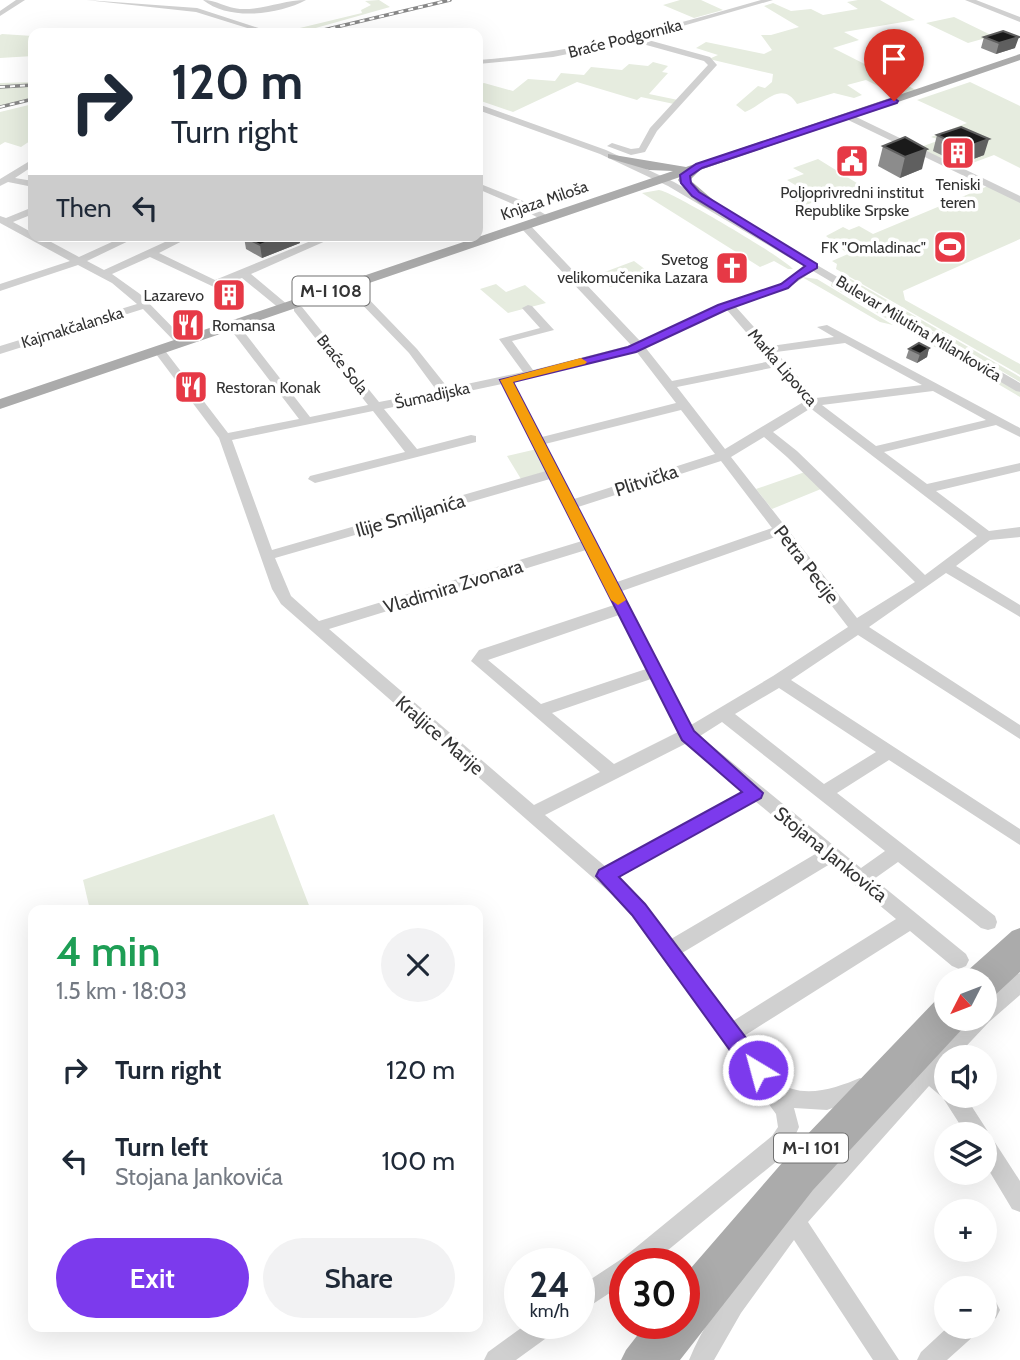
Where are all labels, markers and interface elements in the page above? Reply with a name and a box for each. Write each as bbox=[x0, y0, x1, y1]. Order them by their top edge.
street label: Braće Podgornika bbox=[566, 15, 684, 62]
pin bbox=[864, 29, 924, 101]
icon: arrive bbox=[875, 40, 913, 78]
text: 120 m bbox=[171, 52, 303, 111]
icon: right bbox=[56, 56, 147, 147]
text: Turn right bbox=[171, 112, 298, 151]
building icon: Teniski teren bbox=[939, 134, 977, 172]
public building icon: Poljoprivredni institut Republike Srpske bbox=[833, 142, 871, 180]
place label: Teniski teren bbox=[936, 175, 980, 212]
street label: Knjaza Miloša bbox=[498, 177, 591, 224]
place label: Poljoprivredni institut Republike Srpske bbox=[780, 183, 924, 220]
icon: left bbox=[126, 189, 164, 227]
text: Then bbox=[56, 192, 112, 224]
sports icon: FK "Omladinac" bbox=[931, 228, 969, 266]
place label: FK "Omladinac" bbox=[821, 238, 926, 257]
church icon: Svetog velikomučenika Lazara bbox=[713, 249, 751, 287]
place label: Svetog velikomučenika Lazara bbox=[557, 250, 709, 287]
street label: Bulevar Milutina Milankovića bbox=[833, 271, 1005, 386]
building icon: Lazarevo bbox=[210, 276, 248, 314]
road number: M-I 108 bbox=[292, 276, 370, 306]
place label: Lazarevo bbox=[144, 286, 204, 305]
street label: Kajmakčalanska bbox=[19, 303, 126, 352]
restaurant icon: Romansa bbox=[169, 306, 207, 344]
place label: Romansa bbox=[212, 316, 275, 335]
street label: Marka Lipovca bbox=[744, 325, 821, 410]
street label: Braće Sola bbox=[313, 331, 372, 398]
restaurant icon: Restoran Konak bbox=[172, 368, 210, 406]
place label: Restoran Konak bbox=[216, 378, 321, 397]
street label: Šumadijska bbox=[393, 378, 472, 413]
street label: Plitvička bbox=[612, 459, 681, 501]
street label: Ilije Smiljanića bbox=[353, 489, 468, 542]
street label: Petra Pecije bbox=[769, 521, 844, 608]
street label: Vladimira Zvonara bbox=[381, 554, 525, 619]
street label: Kraljice Marije bbox=[391, 691, 489, 780]
street label: Stojana Jankovića bbox=[770, 802, 892, 907]
text: 4 min bbox=[56, 925, 160, 977]
button: close bbox=[381, 928, 455, 1002]
north arrow bbox=[934, 968, 998, 1031]
map controls bbox=[934, 968, 997, 1339]
text: 1.5 km · 18:03 bbox=[56, 977, 187, 1005]
position arrow bbox=[721, 1033, 795, 1107]
button: sound bbox=[934, 1045, 997, 1108]
icon: right bbox=[56, 1051, 94, 1089]
text: Turn right bbox=[115, 1054, 221, 1086]
text: 120 m bbox=[386, 1054, 455, 1086]
button: layers bbox=[934, 1122, 997, 1185]
text: Turn left bbox=[115, 1131, 208, 1163]
road number: M-I 101 bbox=[774, 1134, 848, 1162]
icon: left bbox=[56, 1142, 94, 1180]
text: 100 m bbox=[382, 1145, 455, 1177]
text: Stojana Jankovića bbox=[115, 1163, 283, 1191]
button: + bbox=[934, 1199, 997, 1262]
button: Exit bbox=[56, 1238, 249, 1318]
button: Share bbox=[263, 1238, 455, 1318]
speed limit sign: 30 bbox=[609, 1248, 700, 1339]
text: 24 bbox=[529, 1263, 570, 1306]
button: − bbox=[934, 1276, 997, 1339]
text: km/h bbox=[530, 1300, 569, 1322]

